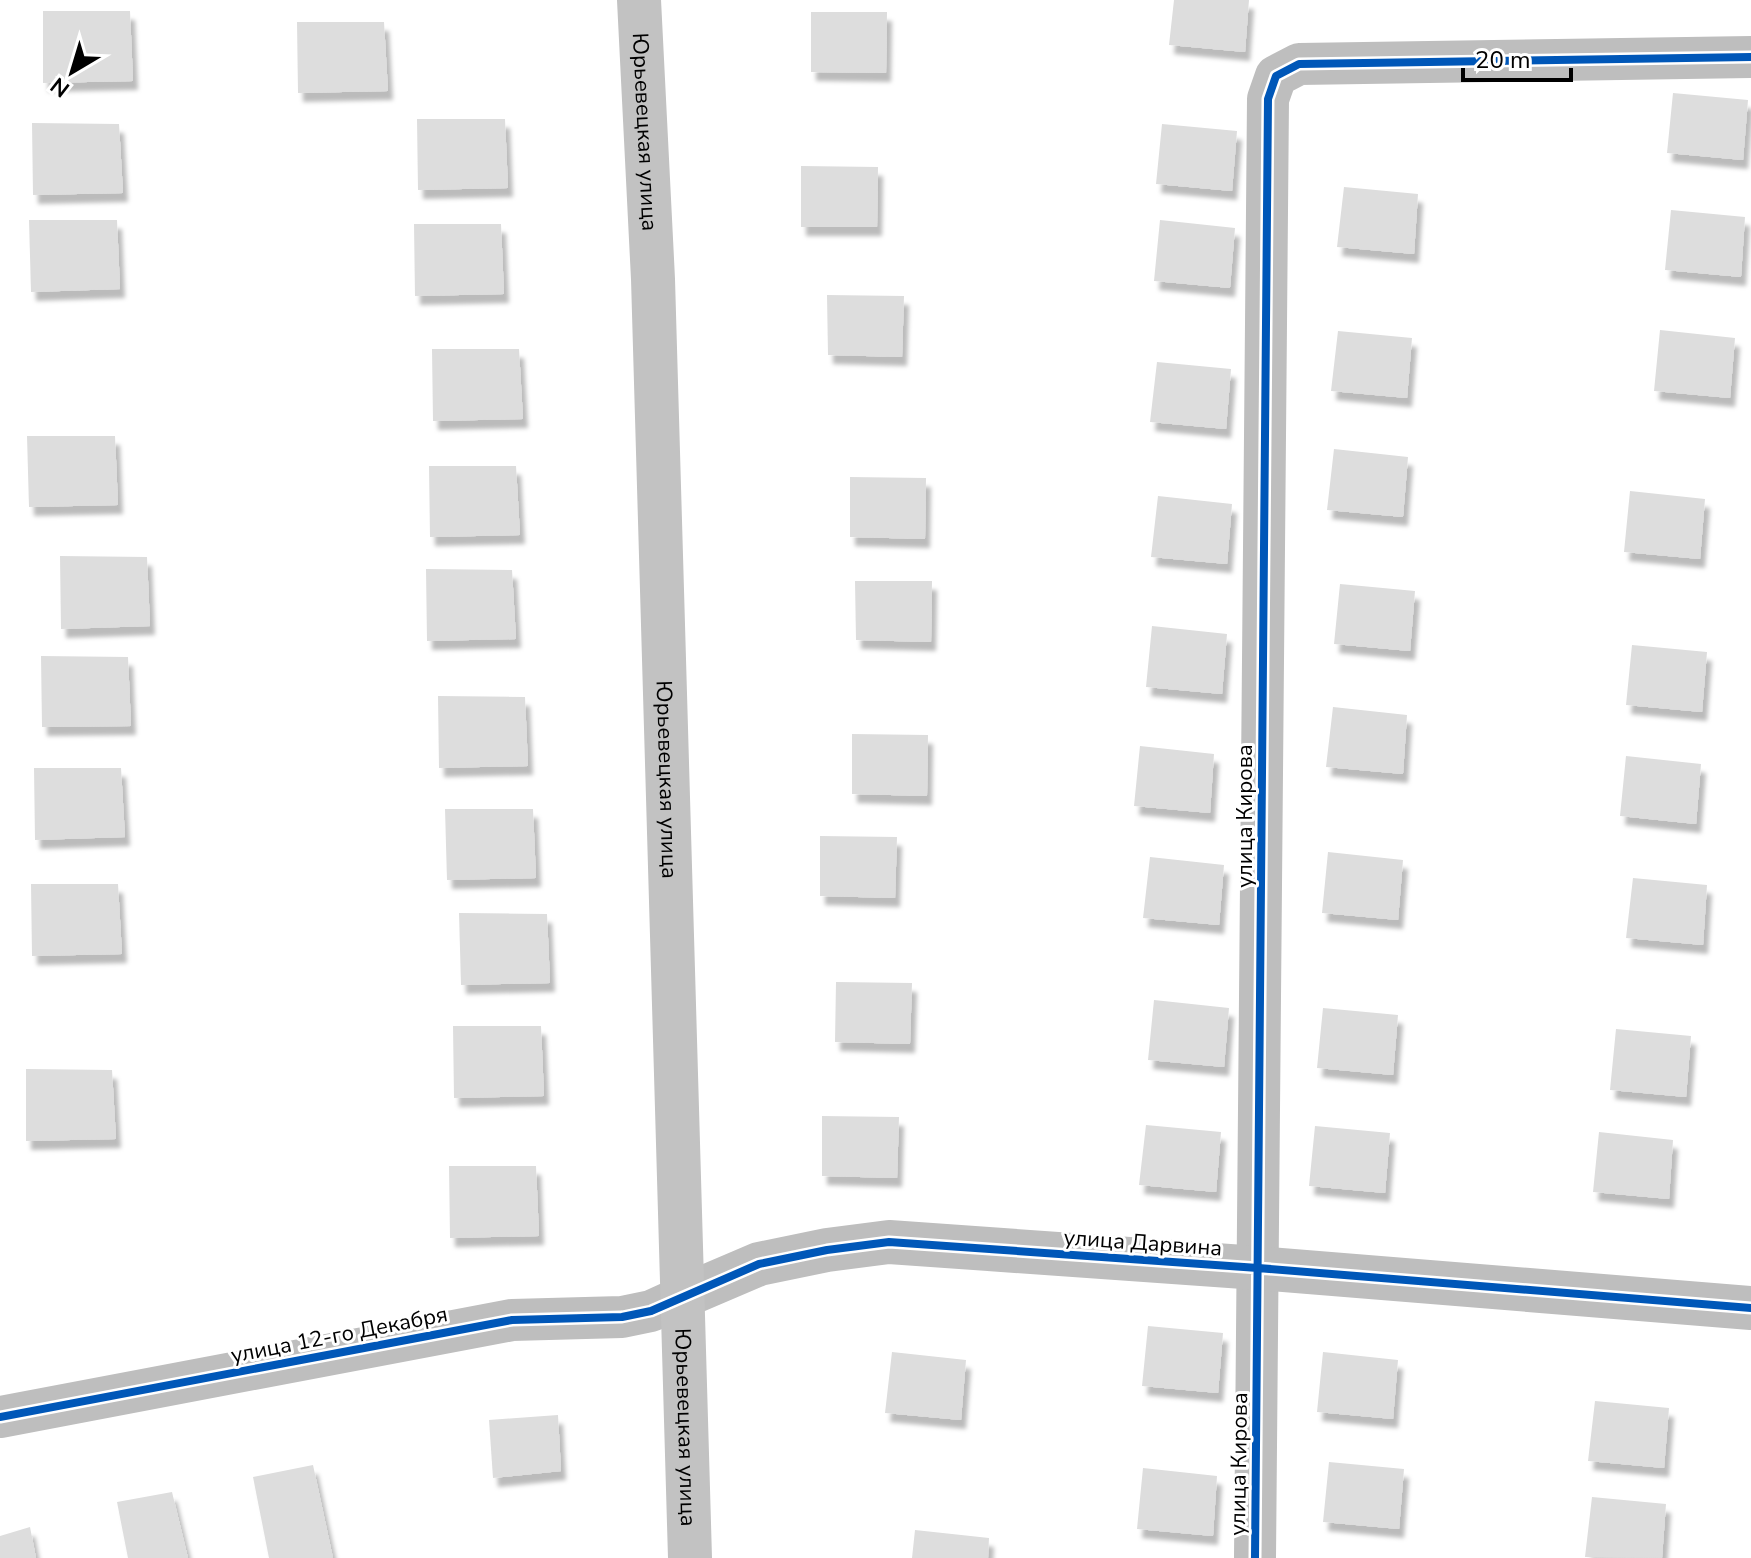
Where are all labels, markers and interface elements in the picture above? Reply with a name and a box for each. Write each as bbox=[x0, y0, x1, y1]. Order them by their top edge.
north arrow bbox=[32, 32, 112, 112]
street label: Юрьевецкая улица bbox=[625, 32, 665, 232]
scale bar bbox=[1463, 32, 1571, 82]
text: 20 m bbox=[1475, 44, 1531, 76]
text: N bbox=[45, 70, 76, 104]
street label: Юрьевецкая улица bbox=[649, 680, 684, 879]
street label: улица Кирова bbox=[1230, 744, 1260, 888]
street label: улица Дарвина bbox=[1063, 1222, 1223, 1263]
street label: улица 12-го Декабря bbox=[228, 1299, 450, 1371]
street label: Юрьевецкая улица bbox=[667, 1328, 703, 1527]
street label: улица Кирова bbox=[1223, 1392, 1255, 1536]

